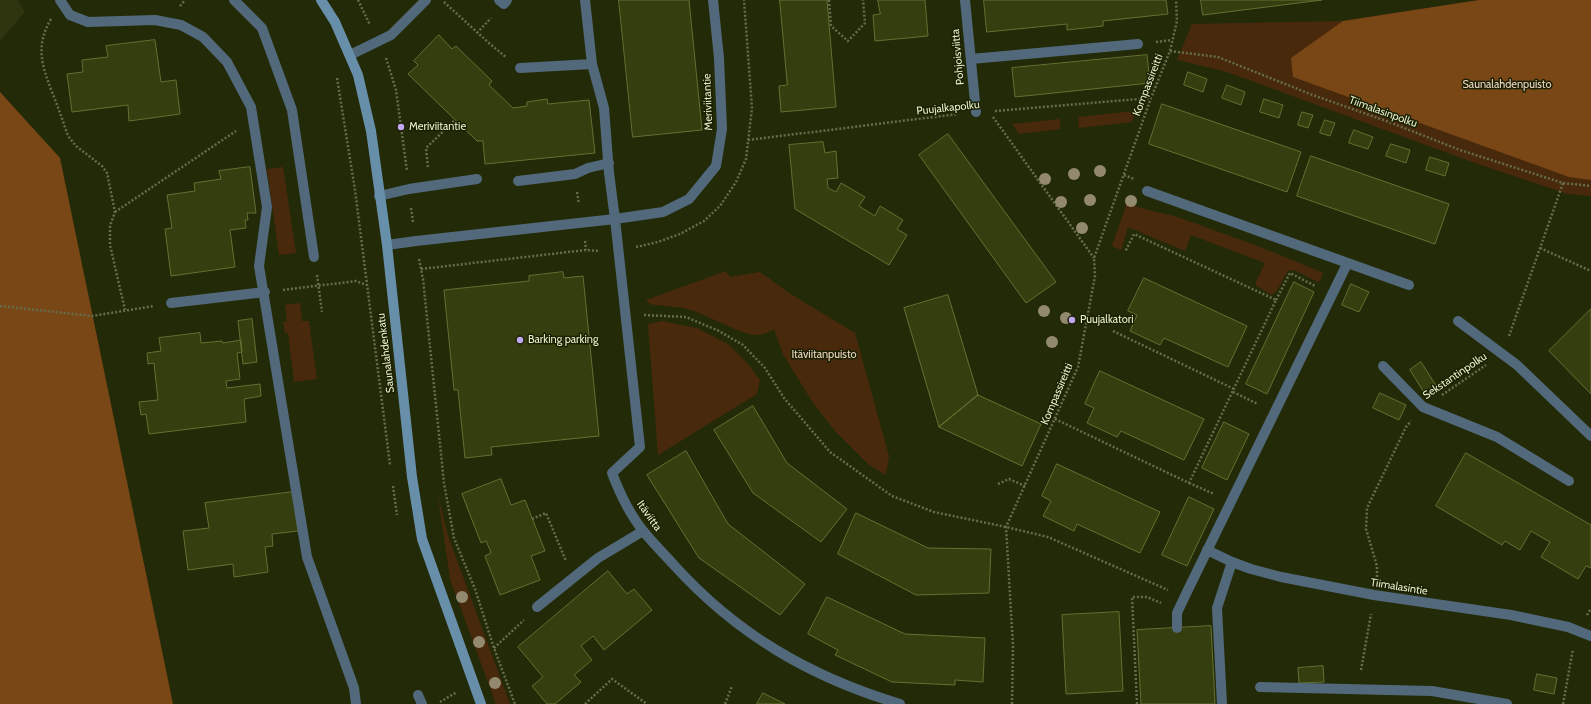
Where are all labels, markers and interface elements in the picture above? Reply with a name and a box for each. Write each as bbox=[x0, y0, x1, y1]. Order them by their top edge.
street label: Pohjoisviitta bbox=[949, 28, 967, 86]
street label: Kompassireitti bbox=[1130, 52, 1166, 118]
street label: Meriviitantie bbox=[700, 73, 716, 131]
park label: Saunalahdenpuisto bbox=[1462, 78, 1552, 92]
street label: Tiimalasinpolku bbox=[1347, 94, 1419, 130]
street label: Puujalkapolku bbox=[916, 98, 980, 118]
place label: Meriviitantie bbox=[409, 120, 466, 134]
marker: Meriviitantie bbox=[396, 122, 406, 132]
street label: Saunalahdenkatu bbox=[375, 312, 397, 394]
place label: Puujalkatori bbox=[1080, 313, 1134, 327]
marker: Puujalkatori bbox=[1067, 315, 1077, 325]
place label: Barking parking bbox=[528, 333, 598, 347]
marker: Barking parking bbox=[515, 335, 525, 345]
park label: Itäviitanpuisto bbox=[791, 348, 857, 362]
street label: Sekstantinpolku bbox=[1421, 350, 1489, 402]
street label: Kompassireitti bbox=[1038, 361, 1076, 427]
street label: Itäviitta bbox=[634, 498, 664, 534]
street label: Tiimalasintie bbox=[1369, 576, 1429, 598]

